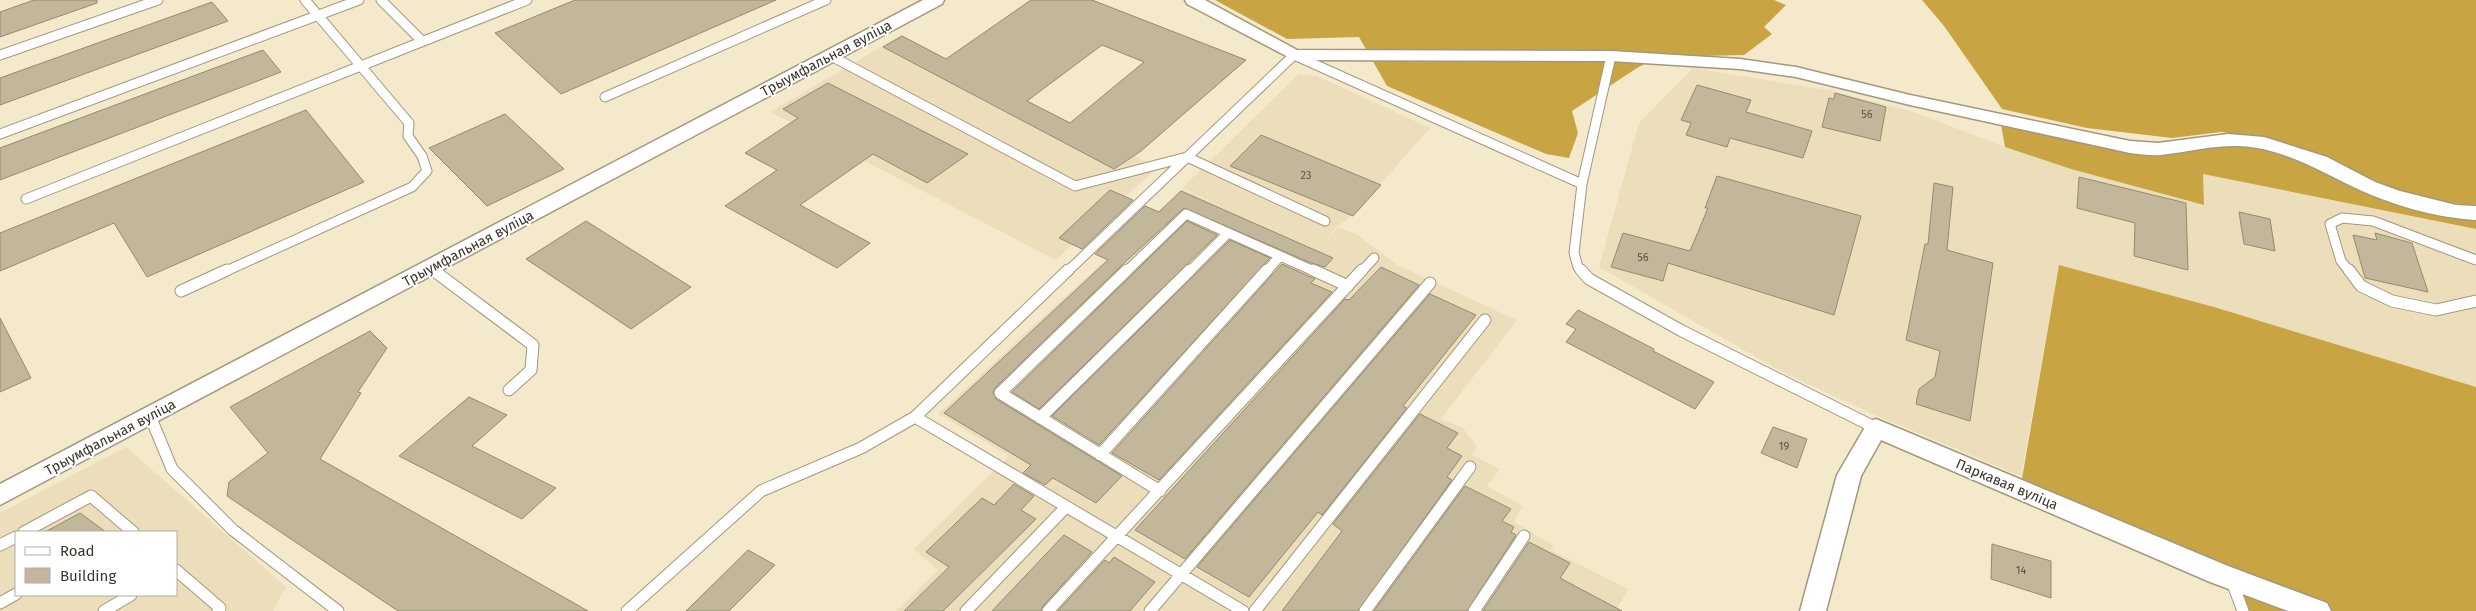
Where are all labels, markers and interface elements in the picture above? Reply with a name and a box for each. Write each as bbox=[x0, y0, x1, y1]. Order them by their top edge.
street label: Трыумфальная вуліца bbox=[758, 17, 895, 100]
house number: 56 bbox=[1861, 108, 1873, 121]
house number: 23 bbox=[1301, 169, 1311, 182]
street label: Трыумфальная вуліца bbox=[400, 207, 537, 290]
house number: 56 bbox=[1637, 251, 1649, 264]
street label: Трыумфальная вуліца bbox=[42, 396, 179, 479]
house number: 19 bbox=[1779, 440, 1789, 453]
street label: Паркавая вуліца bbox=[1953, 455, 2060, 514]
legend bbox=[15, 531, 178, 596]
text: Road bbox=[60, 542, 95, 560]
house number: 14 bbox=[2016, 564, 2026, 577]
text: Building bbox=[60, 567, 116, 585]

